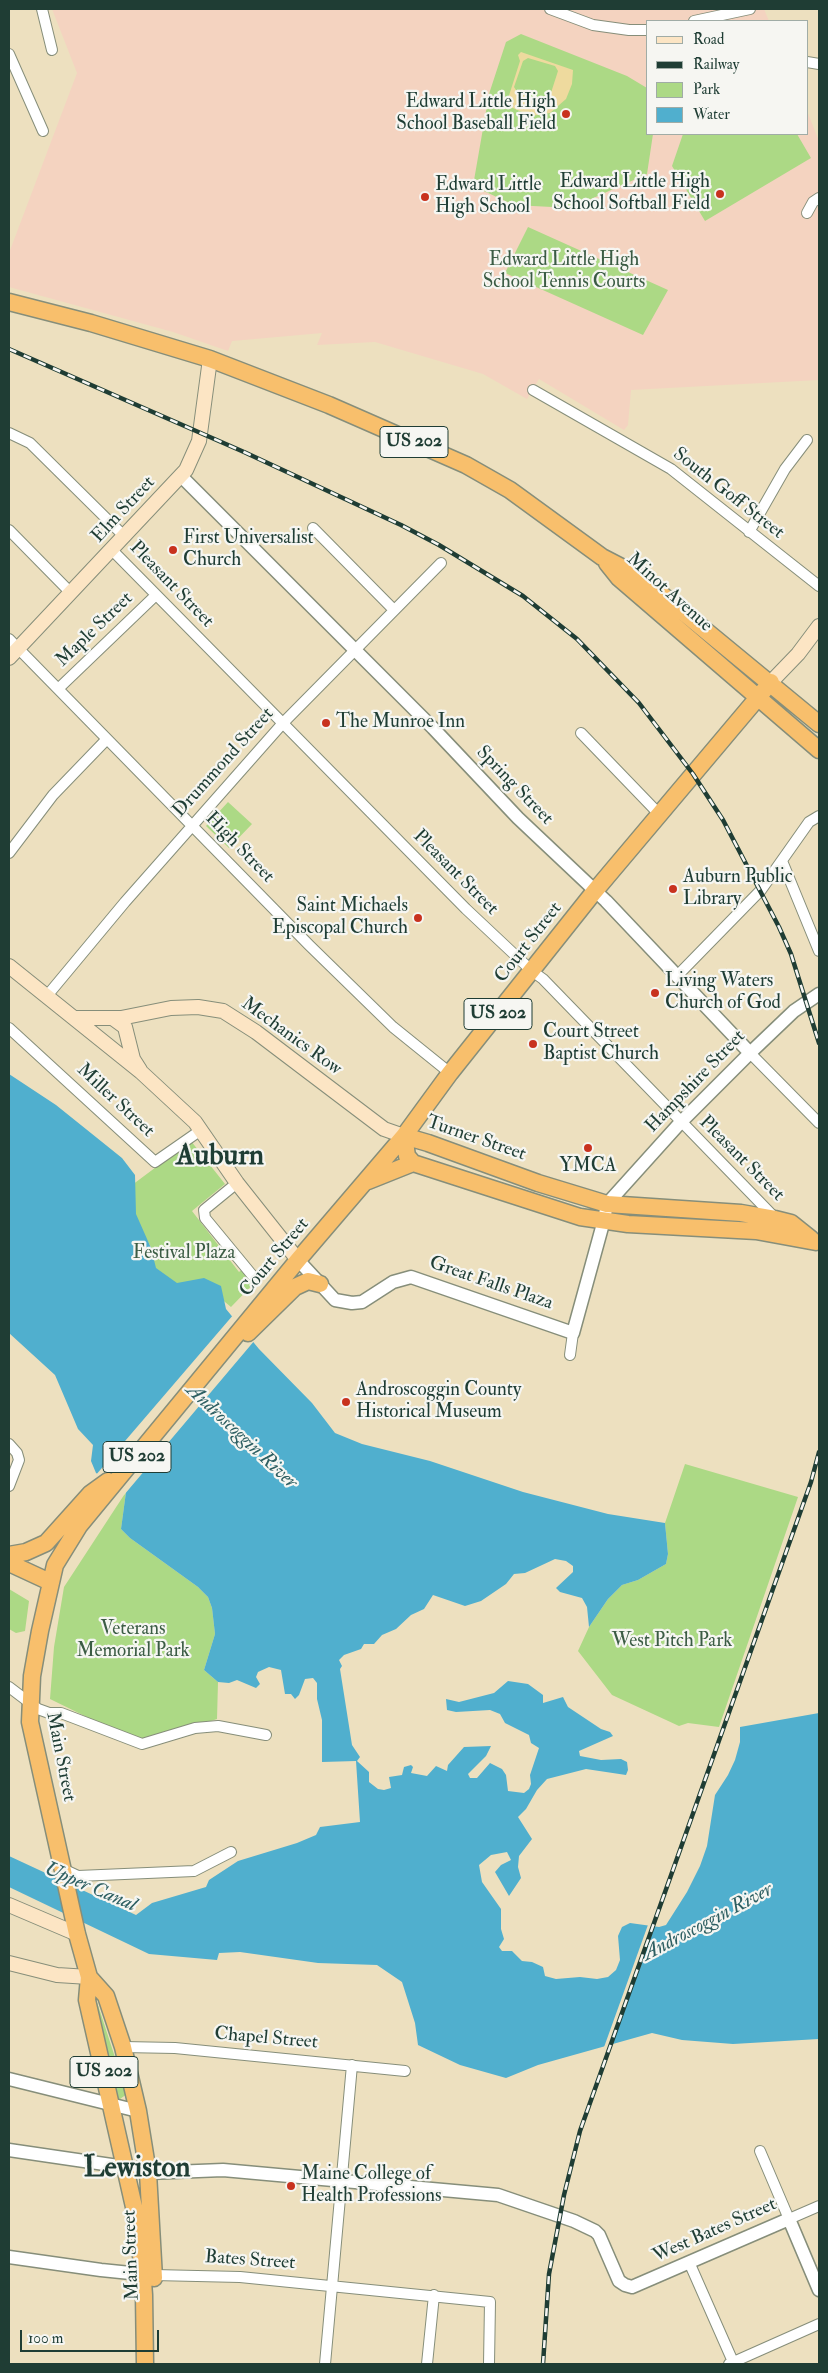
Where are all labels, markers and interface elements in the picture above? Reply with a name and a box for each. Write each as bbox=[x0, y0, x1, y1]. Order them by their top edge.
legend bbox=[646, 20, 808, 135]
text: Road bbox=[693, 30, 724, 49]
text: Railway bbox=[693, 55, 739, 74]
text: Park bbox=[693, 80, 720, 99]
place label: Edward Little High School Baseball Field bbox=[396, 92, 556, 136]
text: Water bbox=[693, 105, 730, 124]
marker: Edward Little High School Baseball Field bbox=[560, 108, 572, 120]
place label: Edward Little High School Softball Field bbox=[553, 172, 710, 216]
place label: Edward Little High School bbox=[435, 175, 541, 219]
marker: Edward Little High School Softball Field bbox=[714, 188, 726, 200]
marker: Edward Little High School bbox=[419, 191, 431, 203]
park label: Edward Little High School Tennis Courts bbox=[483, 250, 645, 294]
road number: US 202 bbox=[380, 427, 448, 458]
street label: South Goff Street bbox=[668, 443, 788, 545]
street label: Elm Street bbox=[87, 472, 161, 548]
place label: First Universalist Church bbox=[183, 528, 314, 572]
street label: Pleasant Street bbox=[124, 537, 218, 633]
marker: First Universalist Church bbox=[167, 544, 179, 556]
street label: Minot Avenue bbox=[621, 549, 717, 637]
street label: Maple Street bbox=[52, 588, 138, 672]
street label: Drummond Street bbox=[169, 703, 279, 823]
place label: The Munroe Inn bbox=[336, 712, 465, 734]
marker: The Munroe Inn bbox=[320, 717, 332, 729]
street label: Spring Street bbox=[471, 742, 557, 830]
street label: High Street bbox=[200, 808, 278, 888]
street label: Pleasant Street bbox=[407, 825, 503, 921]
place label: Auburn Public Library bbox=[683, 867, 792, 911]
marker: Auburn Public Library bbox=[667, 883, 679, 895]
place label: Saint Michaels Episcopal Church bbox=[272, 896, 408, 940]
street label: Court Street bbox=[490, 898, 568, 988]
marker: Saint Michaels Episcopal Church bbox=[412, 912, 424, 924]
place label: Living Waters Church of God bbox=[665, 971, 781, 1015]
marker: Living Waters Church of God bbox=[649, 987, 661, 999]
street label: Mechanics Row bbox=[236, 993, 346, 1081]
road number: US 202 bbox=[464, 999, 532, 1030]
place label: Court Street Baptist Church bbox=[543, 1022, 659, 1066]
street label: Hampshire Street bbox=[641, 1026, 751, 1138]
marker: Court Street Baptist Church bbox=[527, 1038, 539, 1050]
street label: Miller Street bbox=[71, 1059, 159, 1143]
street label: Turner Street bbox=[423, 1111, 529, 1167]
street label: Pleasant Street bbox=[693, 1111, 789, 1207]
district label: Auburn bbox=[176, 1141, 264, 1175]
marker: YMCA bbox=[582, 1142, 594, 1154]
place label: YMCA bbox=[559, 1156, 617, 1178]
street label: Court Street bbox=[235, 1214, 315, 1302]
park label: Festival Plaza bbox=[133, 1243, 235, 1265]
street label: Great Falls Plaza bbox=[426, 1252, 556, 1316]
water label: Androscoggin River bbox=[180, 1379, 302, 1495]
place label: Androscoggin County Historical Museum bbox=[356, 1380, 521, 1424]
marker: Androscoggin County Historical Museum bbox=[340, 1396, 352, 1408]
road number: US 202 bbox=[103, 1441, 171, 1472]
park label: Veterans Memorial Park bbox=[76, 1619, 190, 1663]
park label: West Pitch Park bbox=[612, 1631, 732, 1653]
street label: Main Street bbox=[40, 1710, 80, 1804]
water label: Upper Canal bbox=[40, 1858, 140, 1918]
water label: Androscoggin River bbox=[639, 1879, 777, 1967]
street label: Chapel Street bbox=[213, 2023, 319, 2055]
road number: US 202 bbox=[70, 2056, 138, 2088]
district label: Lewiston bbox=[84, 2153, 190, 2187]
place label: Maine College of Health Professions bbox=[301, 2164, 442, 2208]
marker: Maine College of Health Professions bbox=[285, 2180, 297, 2192]
street label: West Bates Street bbox=[650, 2194, 780, 2268]
street label: Main Street bbox=[119, 2209, 145, 2301]
street label: Bates Street bbox=[204, 2246, 296, 2276]
scale bar bbox=[22, 2320, 161, 2352]
text: 100 m bbox=[28, 2329, 63, 2348]

